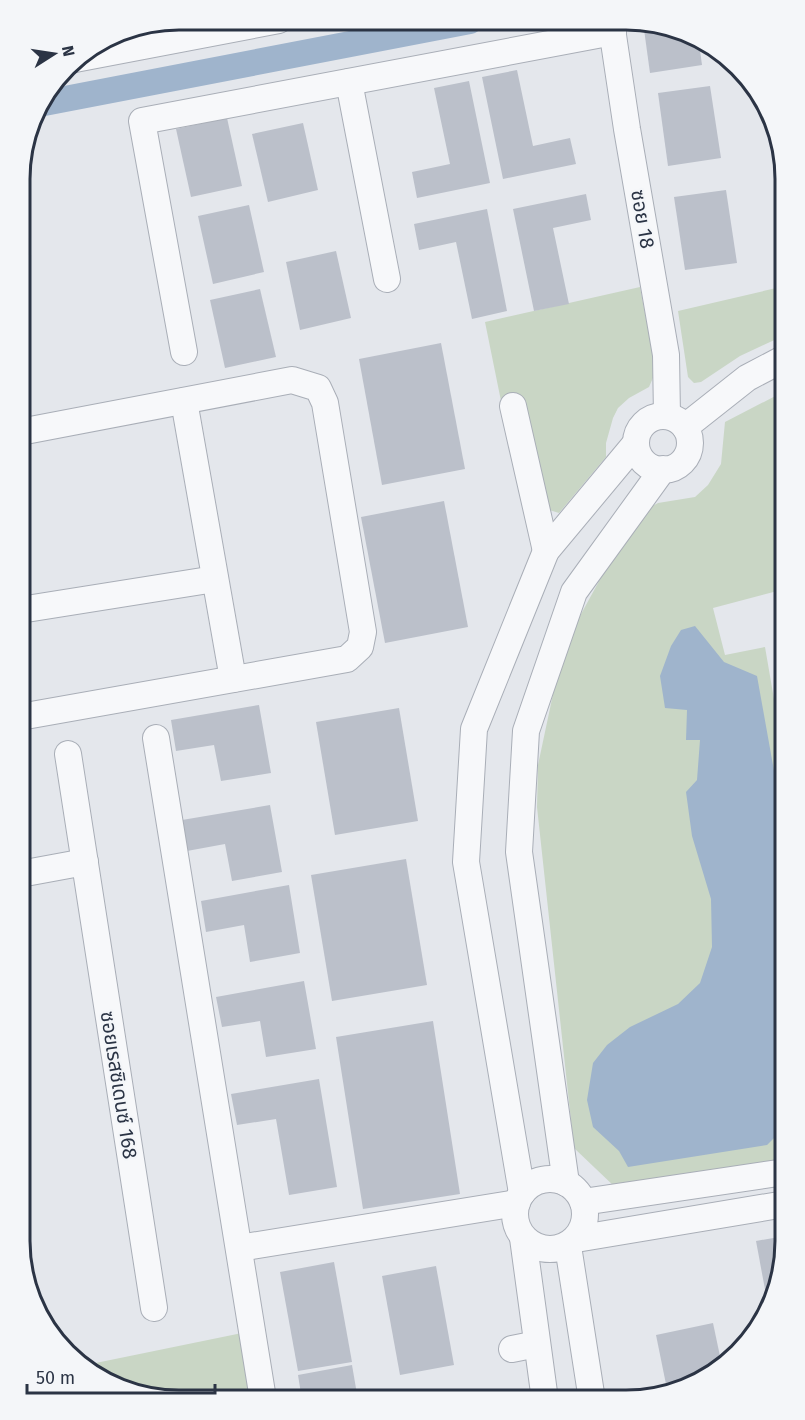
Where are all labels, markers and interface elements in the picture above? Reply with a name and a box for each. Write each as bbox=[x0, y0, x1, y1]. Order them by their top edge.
north arrow bbox=[24, 24, 84, 84]
text: N bbox=[58, 44, 79, 58]
street label: ซอย 18 bbox=[626, 188, 660, 250]
street label: ซอยเรสซิเดนซ์ 168 bbox=[95, 1009, 143, 1161]
scale bar bbox=[27, 1357, 214, 1395]
text: 50 m bbox=[36, 1367, 75, 1389]

